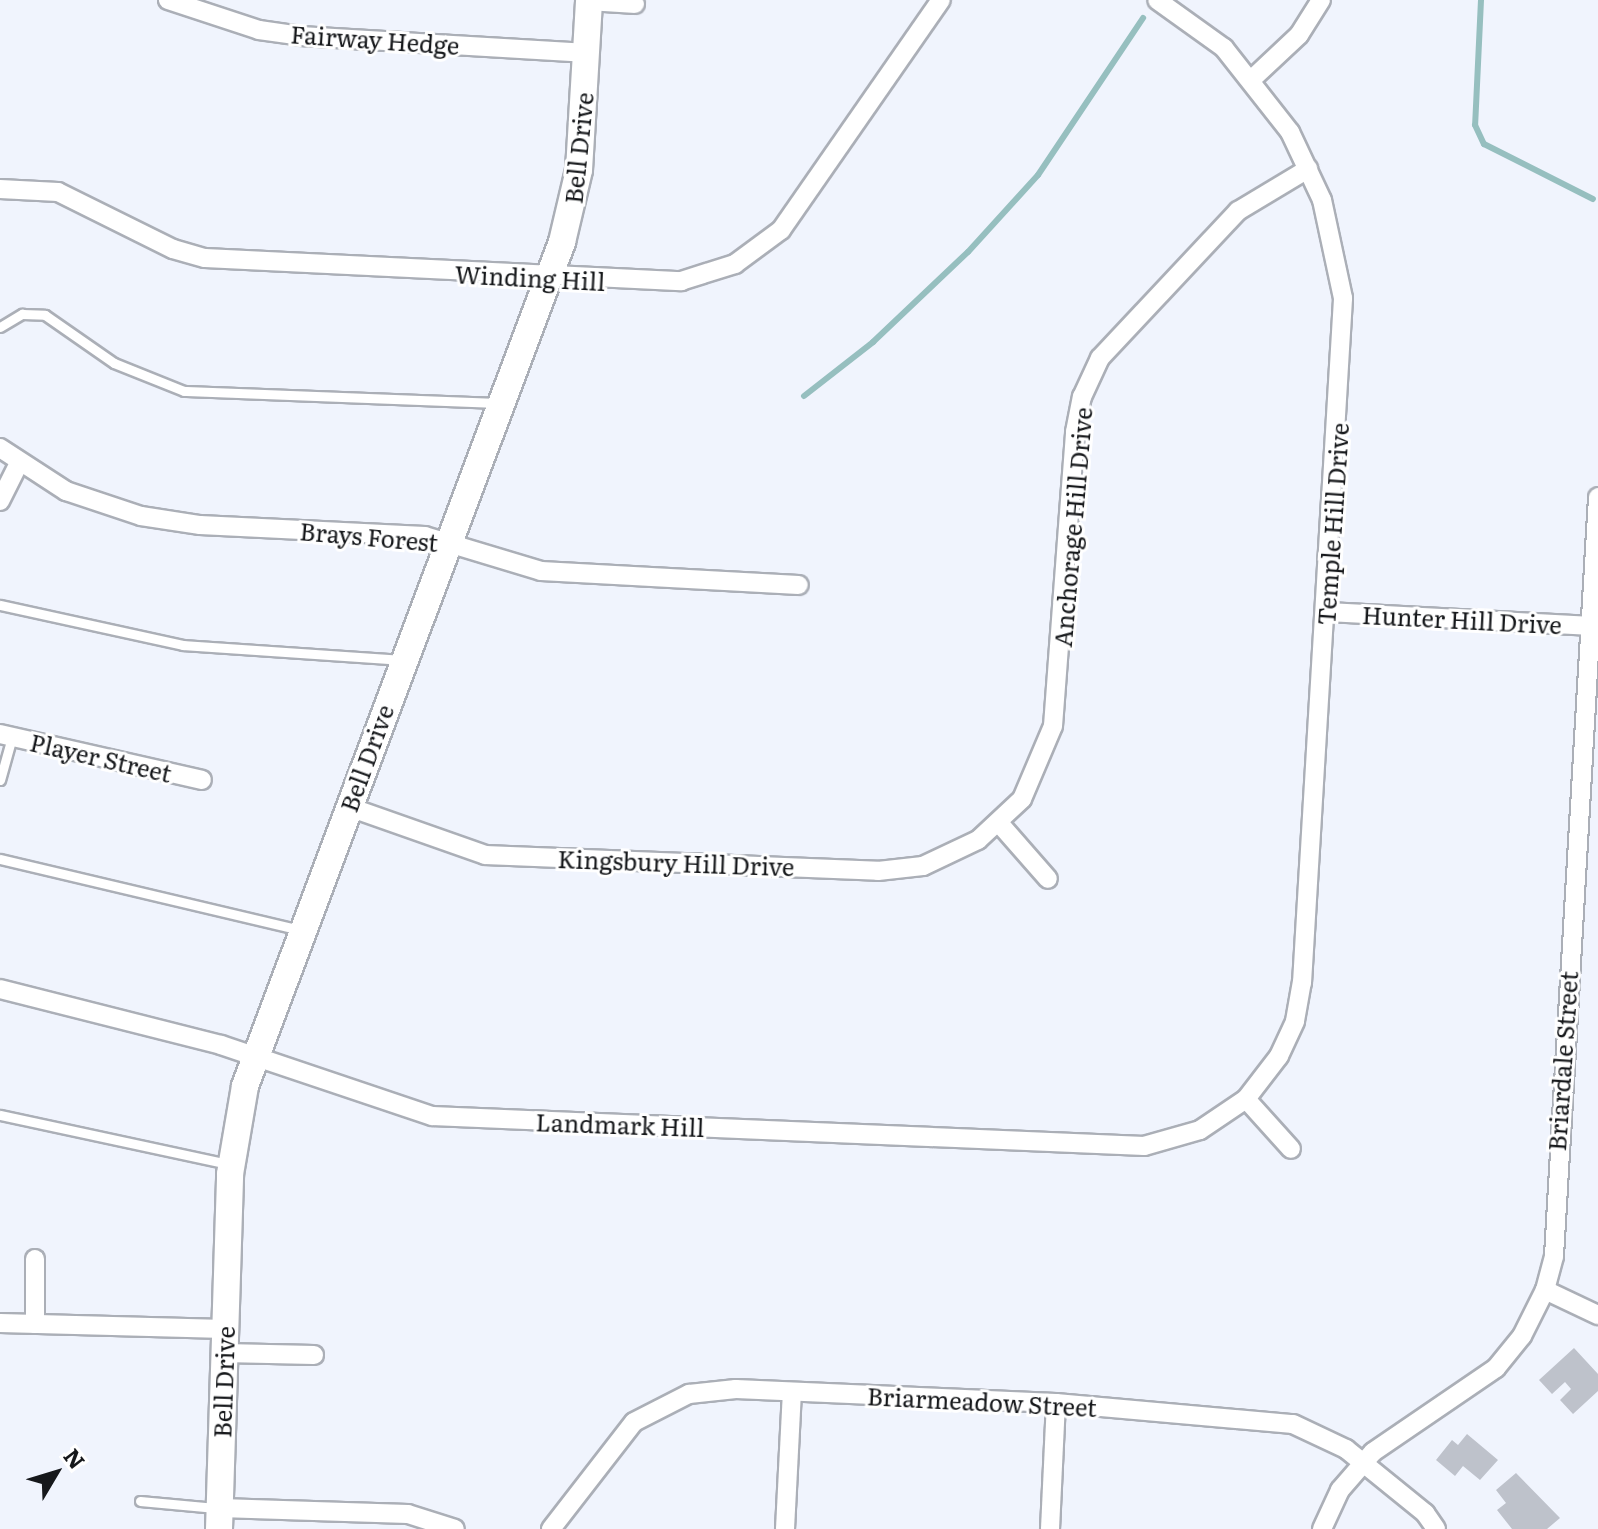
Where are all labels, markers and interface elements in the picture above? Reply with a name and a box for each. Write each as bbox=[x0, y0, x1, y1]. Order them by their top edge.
street label: Fairway Hedge bbox=[290, 19, 460, 59]
street label: Bell Drive bbox=[558, 91, 598, 205]
street label: Winding Hill bbox=[454, 259, 606, 295]
street label: Anchorage Hill Drive bbox=[1047, 406, 1097, 648]
street label: Temple Hill Drive bbox=[1311, 422, 1353, 626]
street label: Brays Forest bbox=[299, 516, 439, 556]
street label: Hunter Hill Drive bbox=[1361, 599, 1563, 639]
street label: Bell Drive bbox=[333, 701, 399, 815]
street label: Player Street bbox=[27, 727, 175, 787]
street label: Kingsbury Hill Drive bbox=[557, 843, 795, 881]
street label: Briardale Street bbox=[1541, 970, 1583, 1152]
street label: Landmark Hill bbox=[535, 1107, 705, 1141]
street label: Bell Drive bbox=[207, 1326, 239, 1438]
street label: Briarmeadow Street bbox=[866, 1381, 1098, 1421]
north arrow bbox=[16, 1433, 96, 1513]
text: N bbox=[57, 1440, 94, 1475]

